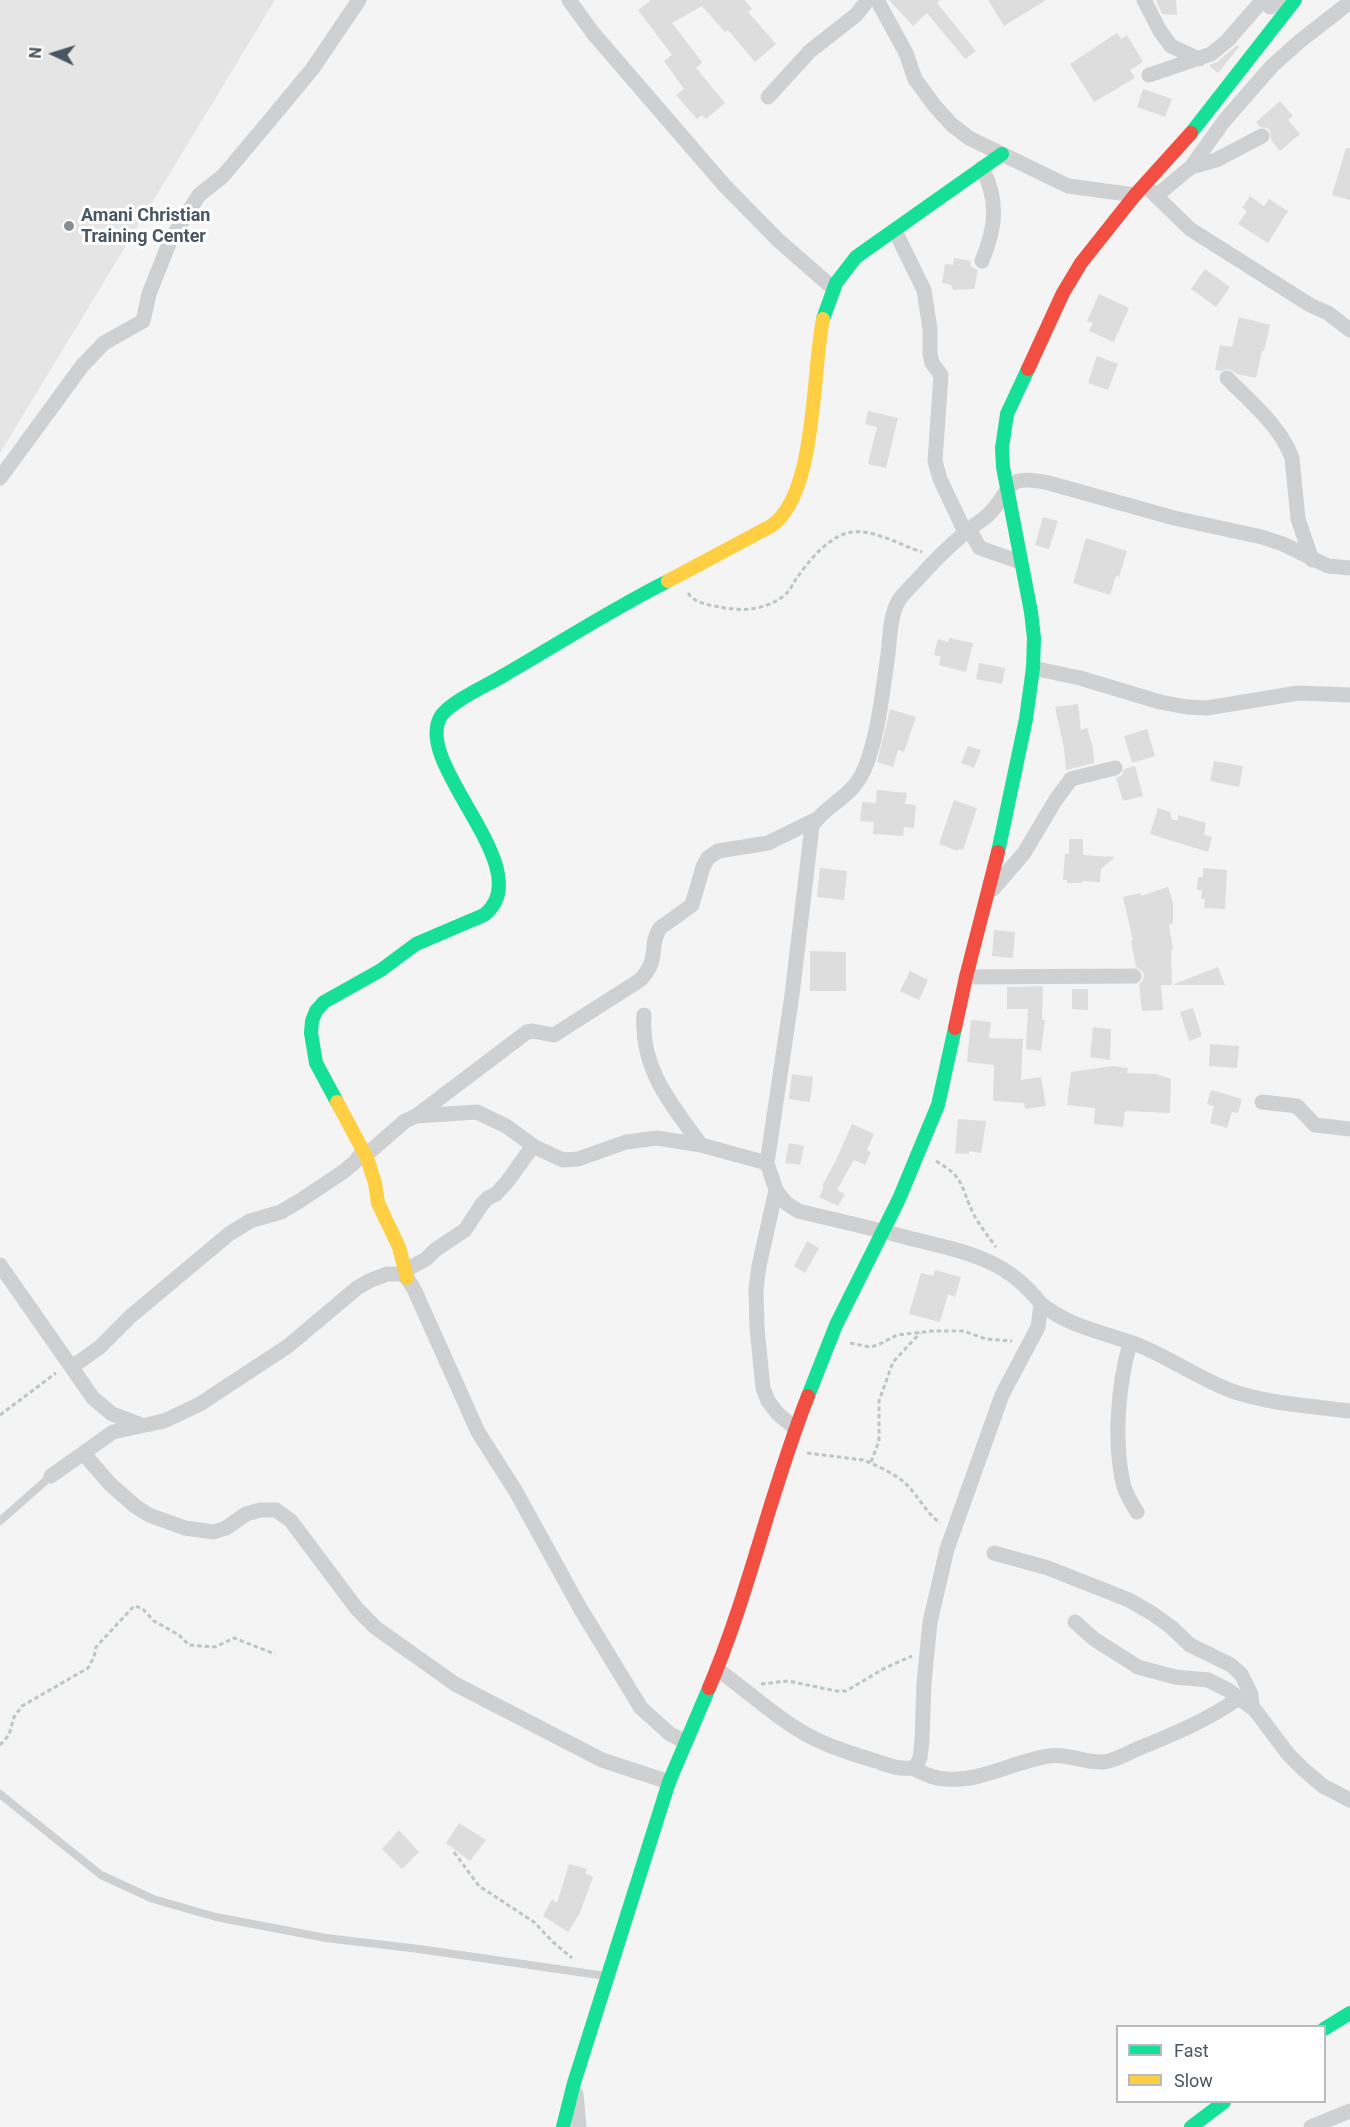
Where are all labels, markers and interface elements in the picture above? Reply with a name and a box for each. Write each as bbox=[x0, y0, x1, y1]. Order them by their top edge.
north arrow bbox=[24, 24, 84, 84]
text: N bbox=[26, 46, 45, 59]
place label: Amani Christian Training Center bbox=[81, 205, 210, 248]
marker: Amani Christian Training Center bbox=[62, 219, 76, 233]
legend bbox=[1116, 2025, 1326, 2103]
text: Fast bbox=[1174, 2040, 1209, 2061]
text: Slow bbox=[1174, 2070, 1213, 2091]

